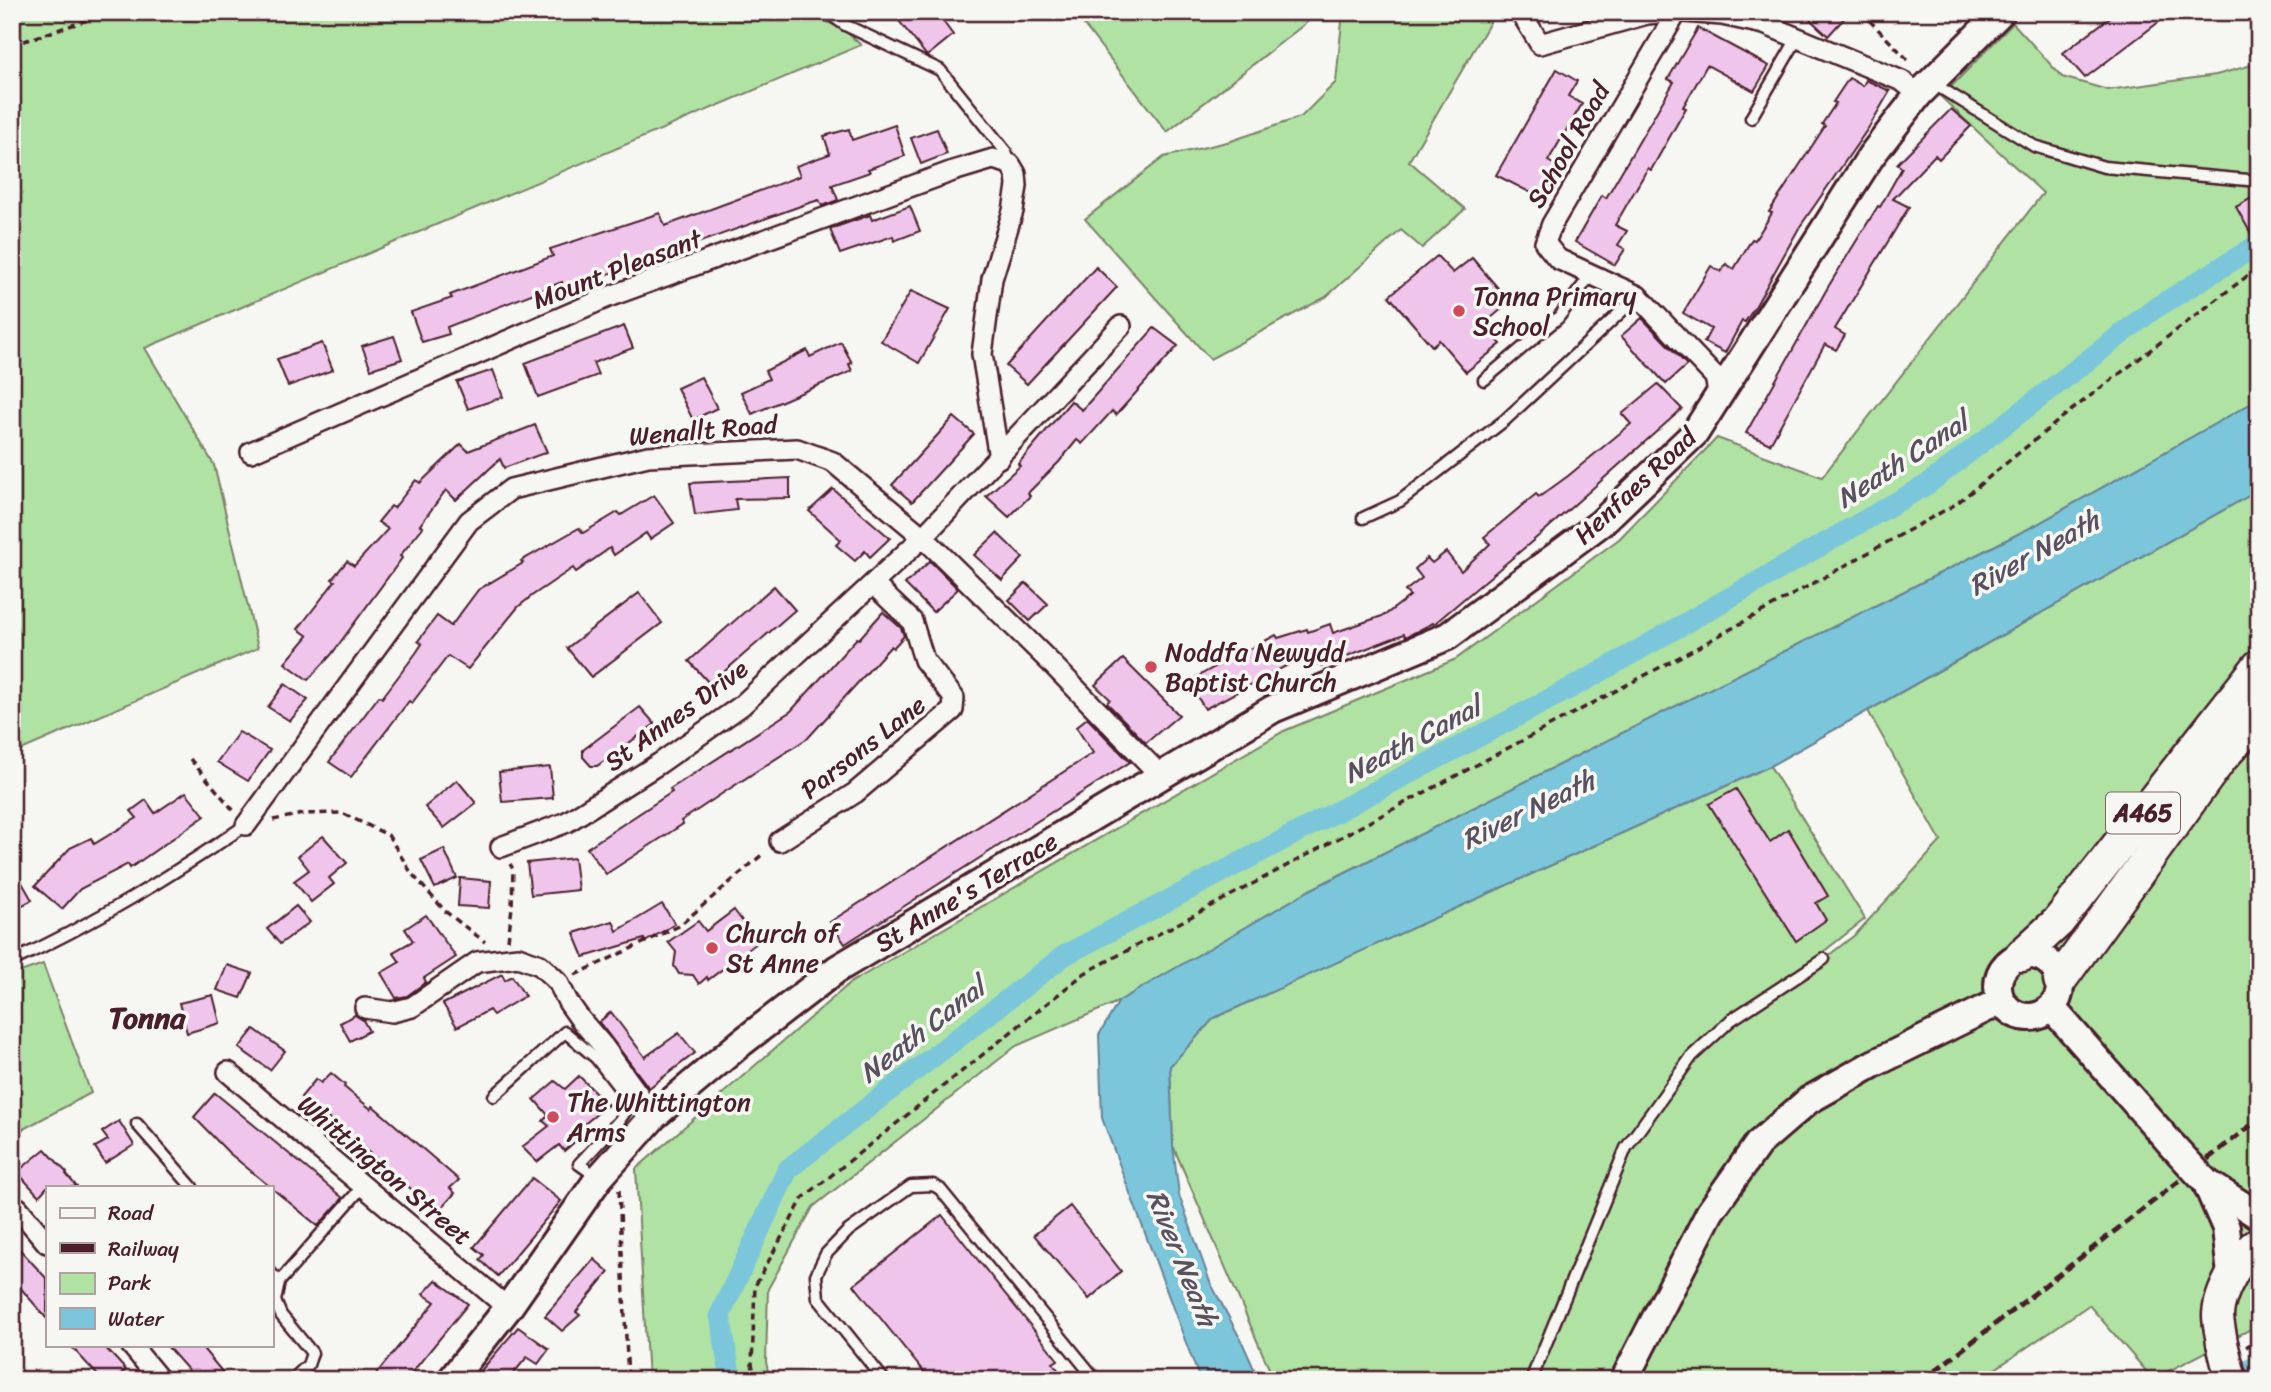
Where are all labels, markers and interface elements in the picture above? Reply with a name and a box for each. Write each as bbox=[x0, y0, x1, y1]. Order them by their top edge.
street label: School Road bbox=[1513, 71, 1624, 217]
street label: Mount Pleasant bbox=[526, 215, 710, 322]
place label: Tonna Primary School bbox=[1473, 273, 1637, 349]
marker: Tonna Primary School bbox=[1451, 303, 1467, 319]
water label: Neath Canal bbox=[1825, 395, 1984, 522]
street label: Wenallt Road bbox=[627, 400, 781, 459]
street label: Henfaes Road bbox=[1562, 414, 1709, 556]
water label: River Neath bbox=[1959, 496, 2111, 609]
place label: Noddfa Newydd Baptist Church bbox=[1165, 629, 1346, 705]
street label: St Annes Drive bbox=[594, 646, 759, 783]
marker: Noddfa Newydd Baptist Church bbox=[1143, 659, 1159, 675]
water label: Neath Canal bbox=[1334, 680, 1495, 797]
street label: Parsons Lane bbox=[790, 683, 936, 811]
water label: River Neath bbox=[1453, 755, 1606, 864]
road number: A465 bbox=[2106, 792, 2180, 834]
street label: St Anne's Terrace bbox=[865, 819, 1067, 965]
place label: Church of St Anne bbox=[726, 910, 841, 986]
marker: Church of St Anne bbox=[704, 940, 720, 956]
water label: Neath Canal bbox=[847, 961, 1001, 1096]
district label: Tonna bbox=[109, 991, 186, 1045]
place label: The Whittington Arms bbox=[566, 1079, 751, 1155]
street label: Whittington Street bbox=[287, 1083, 483, 1257]
marker: The Whittington Arms bbox=[545, 1109, 561, 1125]
water label: River Neath bbox=[1132, 1182, 1233, 1336]
legend bbox=[46, 1186, 273, 1346]
text: Road bbox=[108, 1194, 155, 1232]
text: Railway bbox=[108, 1230, 179, 1268]
text: Park bbox=[108, 1264, 151, 1302]
text: Water bbox=[108, 1300, 165, 1338]

